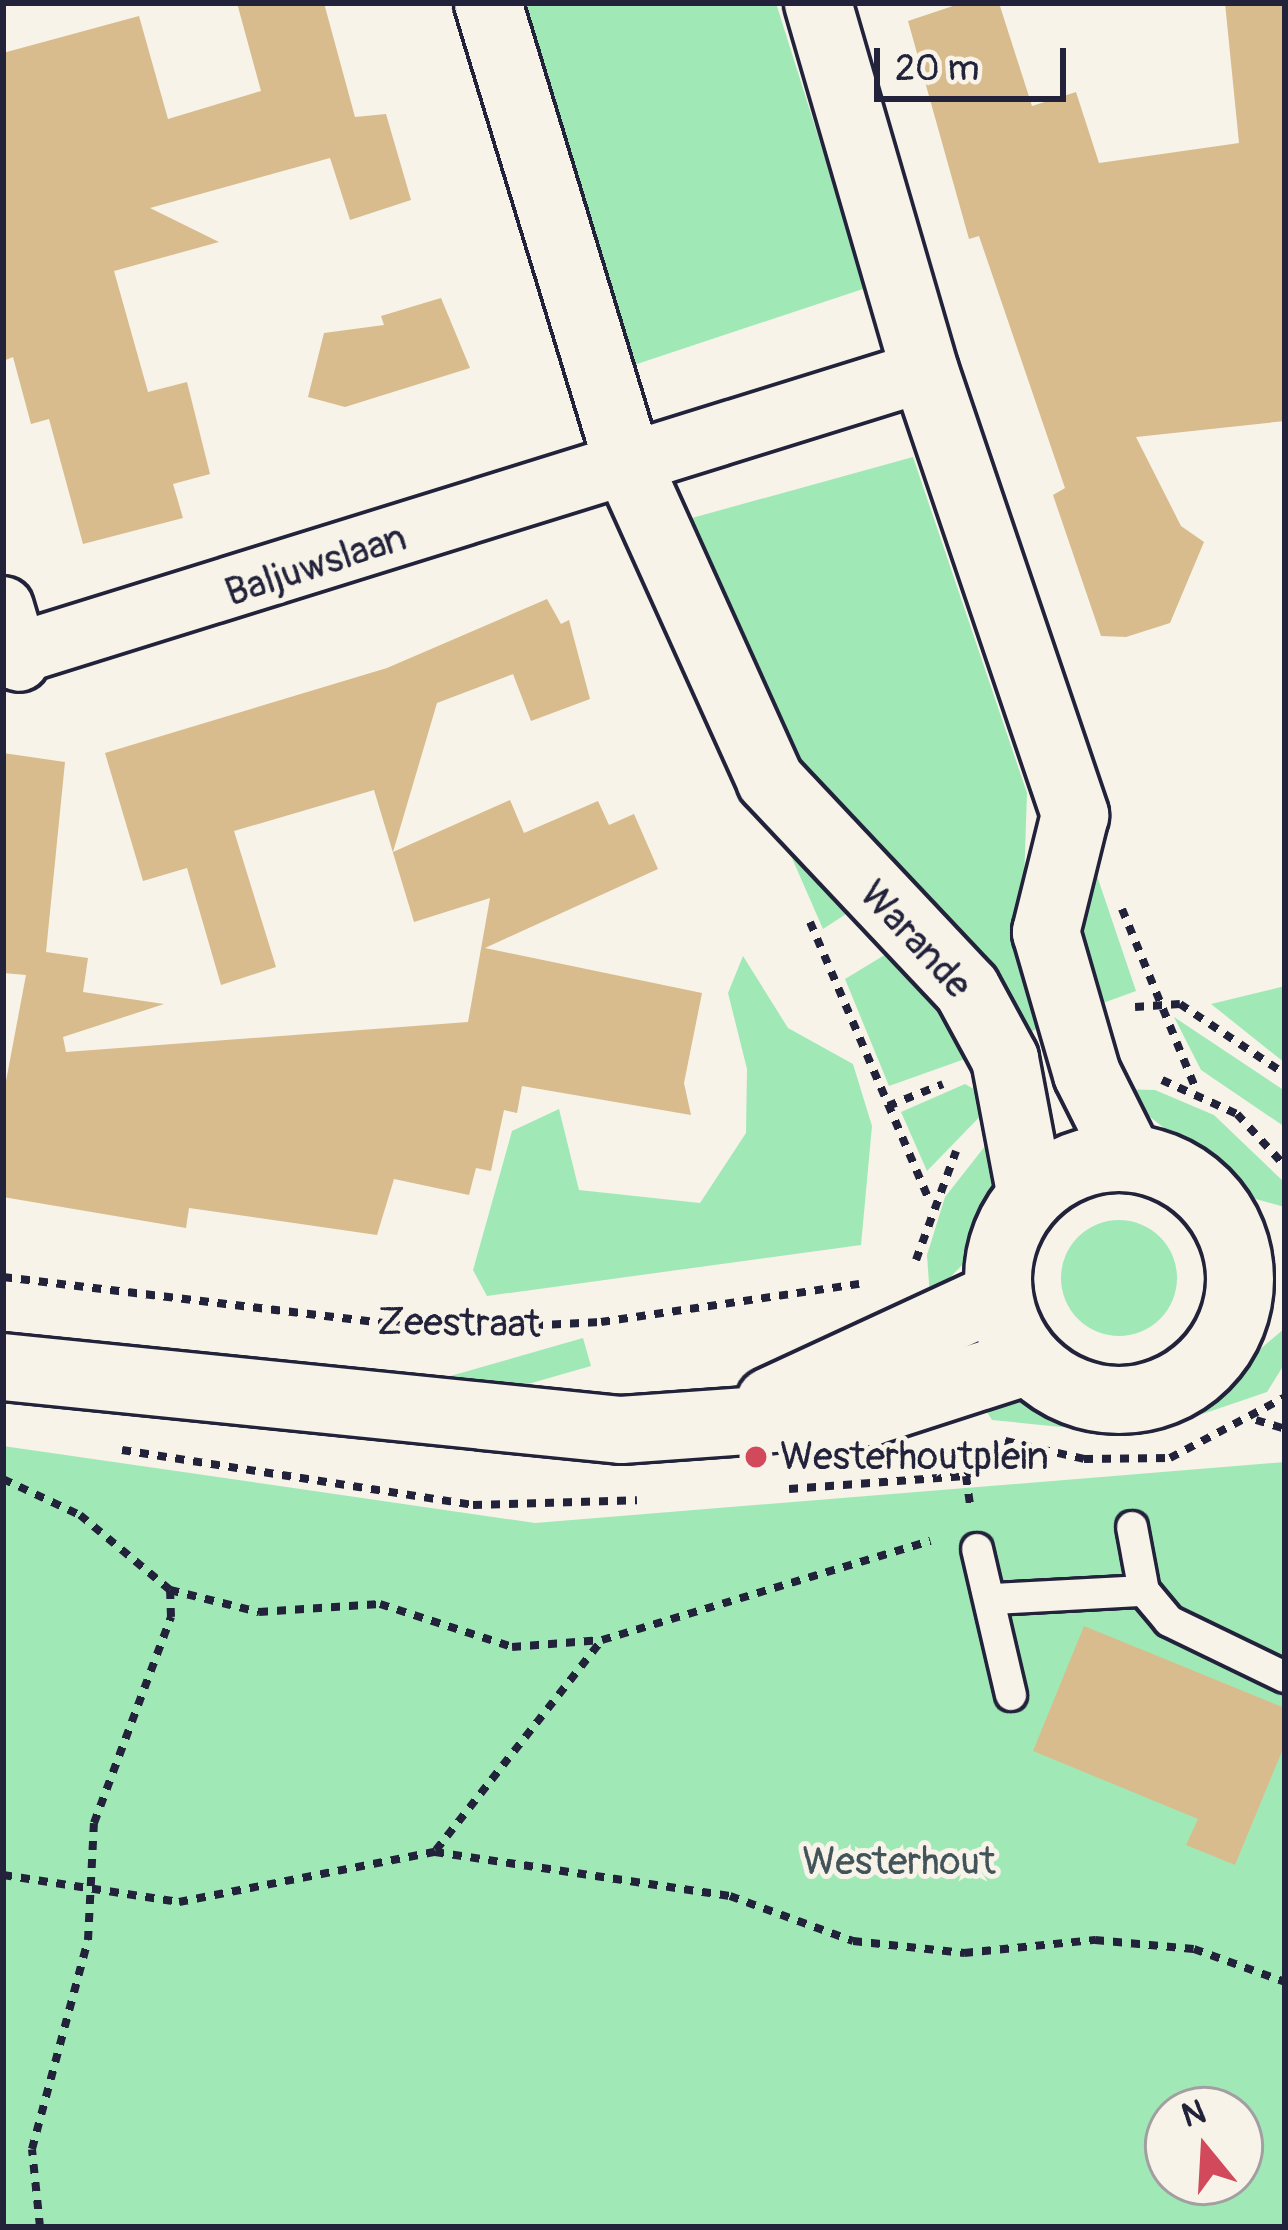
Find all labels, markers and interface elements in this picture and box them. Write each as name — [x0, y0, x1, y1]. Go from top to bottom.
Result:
scale bar — [880, 24, 1072, 98]
text: 20 m — [895, 46, 980, 91]
street label: Baljuwslaan — [220, 515, 412, 617]
street label: Warande — [849, 872, 981, 1008]
street label: Zeestraat — [377, 1299, 541, 1349]
place label: Westerhoutplein — [780, 1434, 1049, 1480]
marker: Westerhoutplein — [743, 1444, 769, 1470]
park label: Westerhout — [802, 1839, 996, 1885]
north arrow — [1144, 2086, 1264, 2206]
text: N — [1177, 2091, 1211, 2137]

